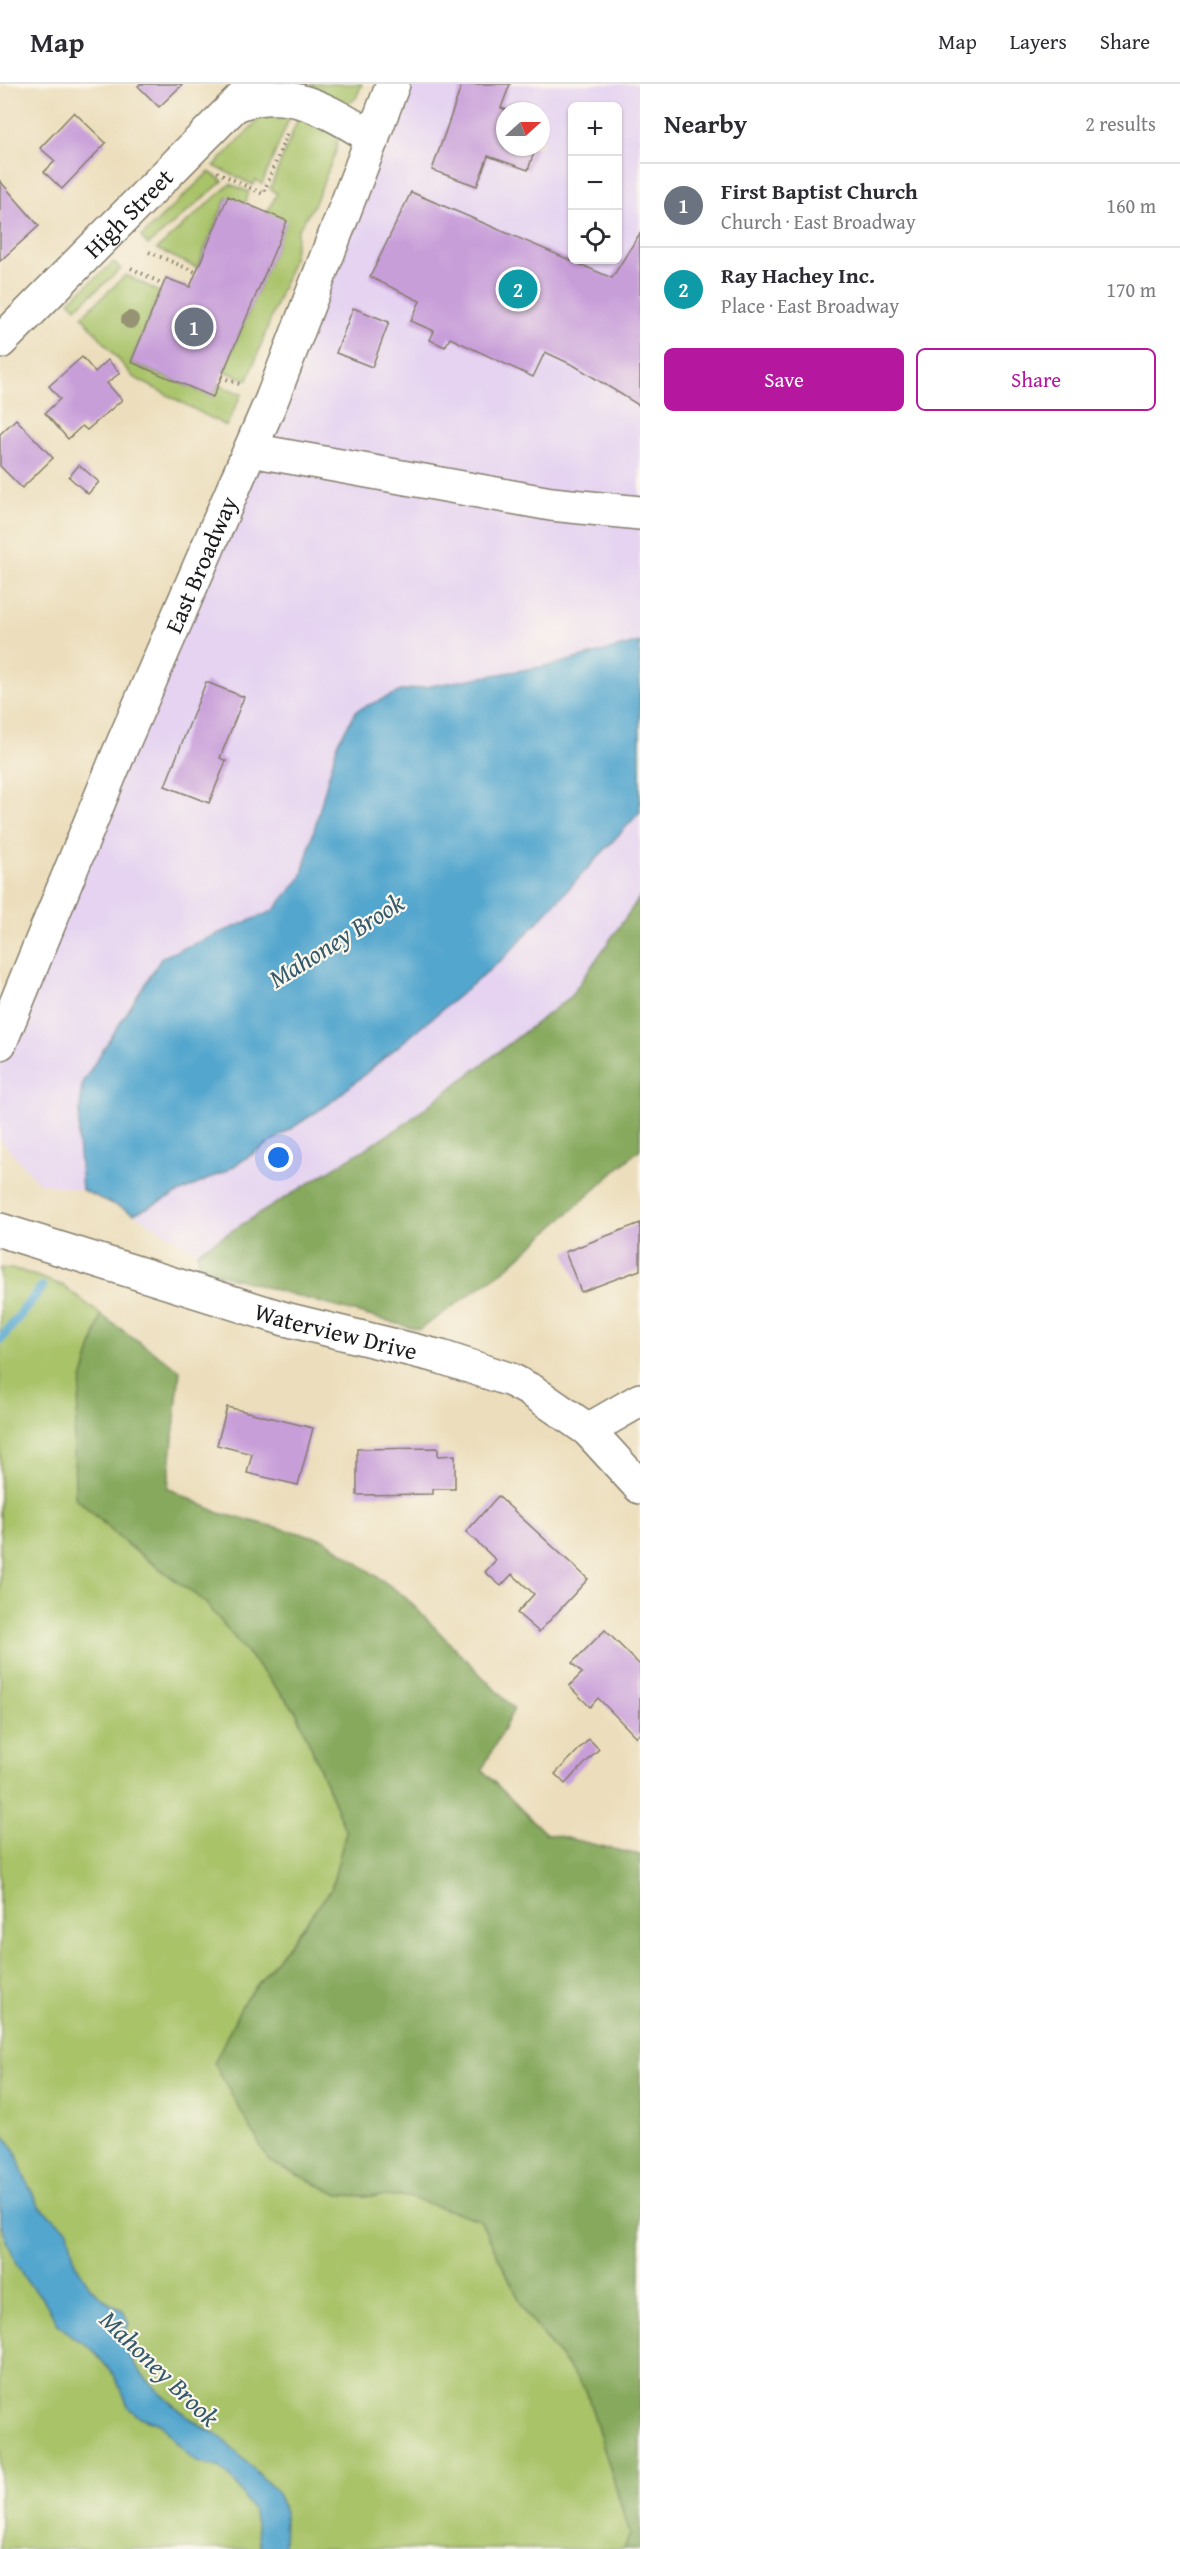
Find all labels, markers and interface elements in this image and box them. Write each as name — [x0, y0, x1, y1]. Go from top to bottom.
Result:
text: Map — [30, 21, 84, 62]
text: Map — [938, 26, 977, 57]
text: Layers — [1010, 26, 1067, 57]
text: Share — [1100, 26, 1150, 57]
north arrow — [496, 102, 550, 156]
map controls — [568, 102, 622, 264]
button: + — [568, 102, 622, 156]
text: Nearby — [664, 104, 747, 143]
text: 2 results — [1085, 109, 1156, 138]
button: − — [568, 156, 622, 210]
street label: High Street — [76, 160, 181, 266]
text: First Baptist Church — [721, 175, 918, 207]
text: 1 — [678, 191, 689, 220]
text: 160 m — [1106, 191, 1156, 220]
text: Church · East Broadway — [721, 207, 916, 236]
button: locate — [568, 210, 622, 264]
text: Ray Hachey Inc. — [721, 259, 875, 291]
pin: 2 — [498, 266, 538, 312]
text: 2 — [678, 275, 689, 304]
text: 170 m — [1106, 275, 1156, 304]
text: Place · East Broadway — [721, 291, 899, 320]
pin: 1 — [174, 304, 214, 350]
button: Save — [664, 348, 904, 411]
button: Share — [916, 348, 1156, 411]
street label: East Broadway — [155, 490, 246, 638]
water label: Mahoney Brook — [261, 883, 412, 997]
your location — [264, 1143, 293, 1172]
street label: Waterview Drive — [250, 1293, 421, 1368]
water label: Mahoney Brook — [91, 2301, 229, 2435]

